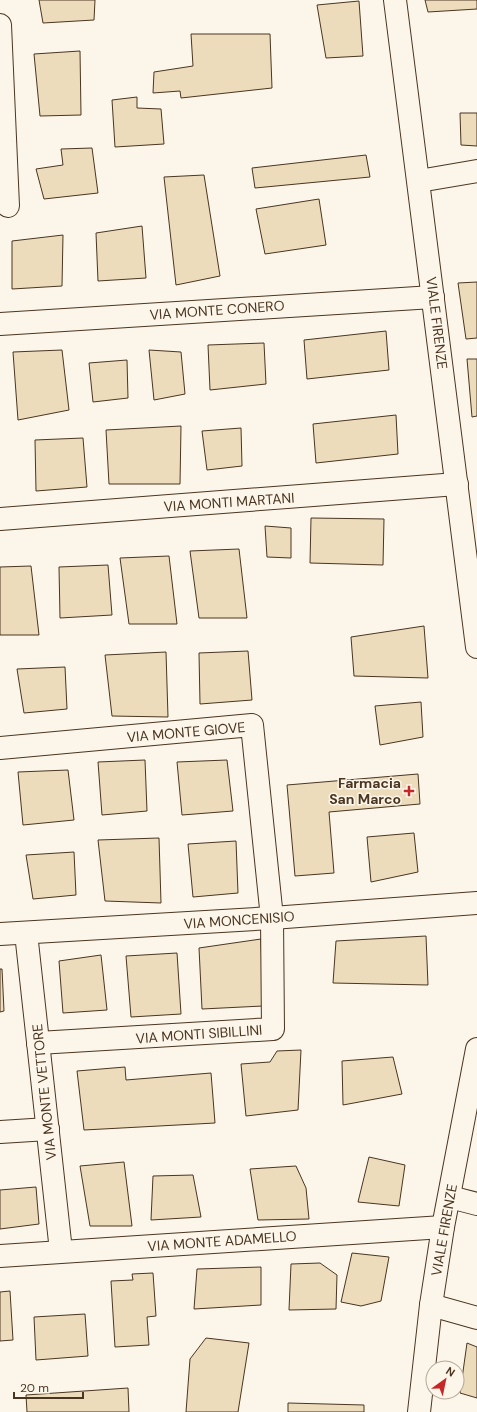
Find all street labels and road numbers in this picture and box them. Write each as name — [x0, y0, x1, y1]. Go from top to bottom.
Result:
street label: VIALE FIRENZE — [422, 276, 452, 370]
street label: VIA MONTE CONERO — [149, 296, 285, 324]
street label: VIA MONTI MARTANI — [163, 488, 295, 516]
street label: VIA MONTE GIOVE — [126, 718, 246, 746]
street label: VIA MONCENISIO — [183, 907, 295, 933]
street label: VIA MONTI SIBILLINI — [135, 1021, 263, 1047]
street label: VIA MONTE VETTORE — [28, 1023, 60, 1161]
street label: VIALE FIRENZE — [427, 1183, 461, 1277]
street label: VIA MONTE ADAMELLO — [147, 1227, 297, 1255]

